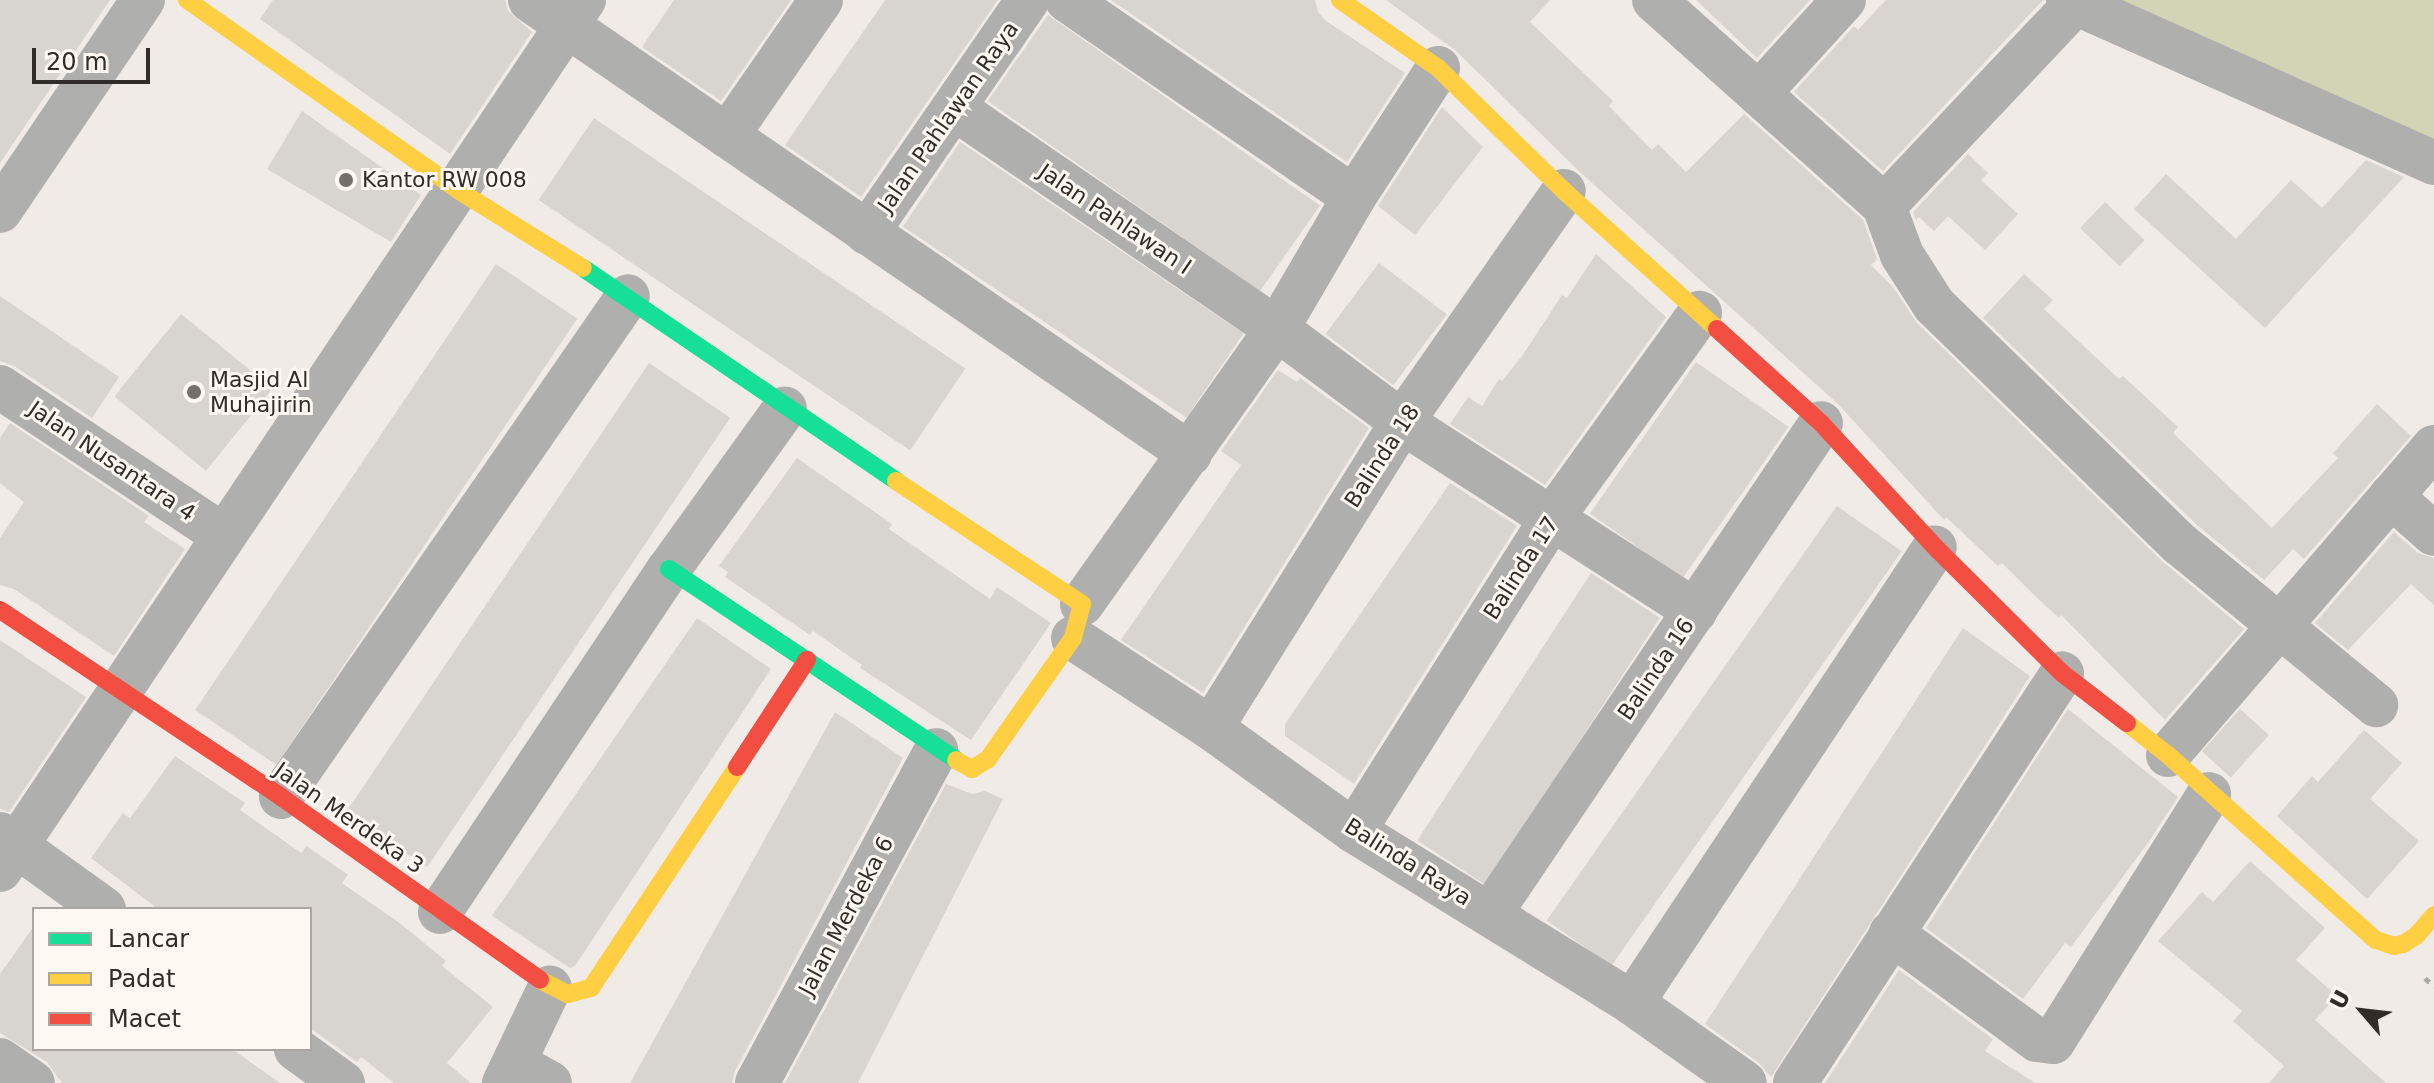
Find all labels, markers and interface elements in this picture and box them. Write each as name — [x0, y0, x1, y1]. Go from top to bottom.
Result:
street label: Jalan Pahlawan Raya — [872, 16, 1024, 218]
scale bar — [36, 32, 154, 82]
text: 20 m — [46, 48, 108, 76]
street label: Jalan Pahlawan I — [1034, 158, 1196, 280]
place label: Kantor RW 008 — [362, 167, 527, 193]
marker: Kantor RW 008 — [337, 171, 355, 189]
place label: Masjid Al Muhajirin — [210, 366, 312, 418]
marker: Masjid Al Muhajirin — [185, 383, 203, 401]
street label: Jalan Nusantara 4 — [24, 395, 200, 527]
street label: Balinda 18 — [1339, 400, 1425, 512]
street label: Balinda 17 — [1478, 512, 1564, 624]
street label: Balinda 16 — [1612, 613, 1700, 725]
street label: Jalan Merdeka 3 — [269, 757, 429, 879]
street label: Balinda Raya — [1340, 813, 1476, 911]
street label: Jalan Merdeka 6 — [793, 832, 899, 1000]
legend — [32, 907, 312, 1051]
text: Lancar — [108, 925, 189, 953]
text: Padat — [108, 965, 175, 993]
north arrow — [2322, 971, 2402, 1051]
text: U — [2325, 986, 2356, 1013]
text: Macet — [108, 1005, 181, 1033]

